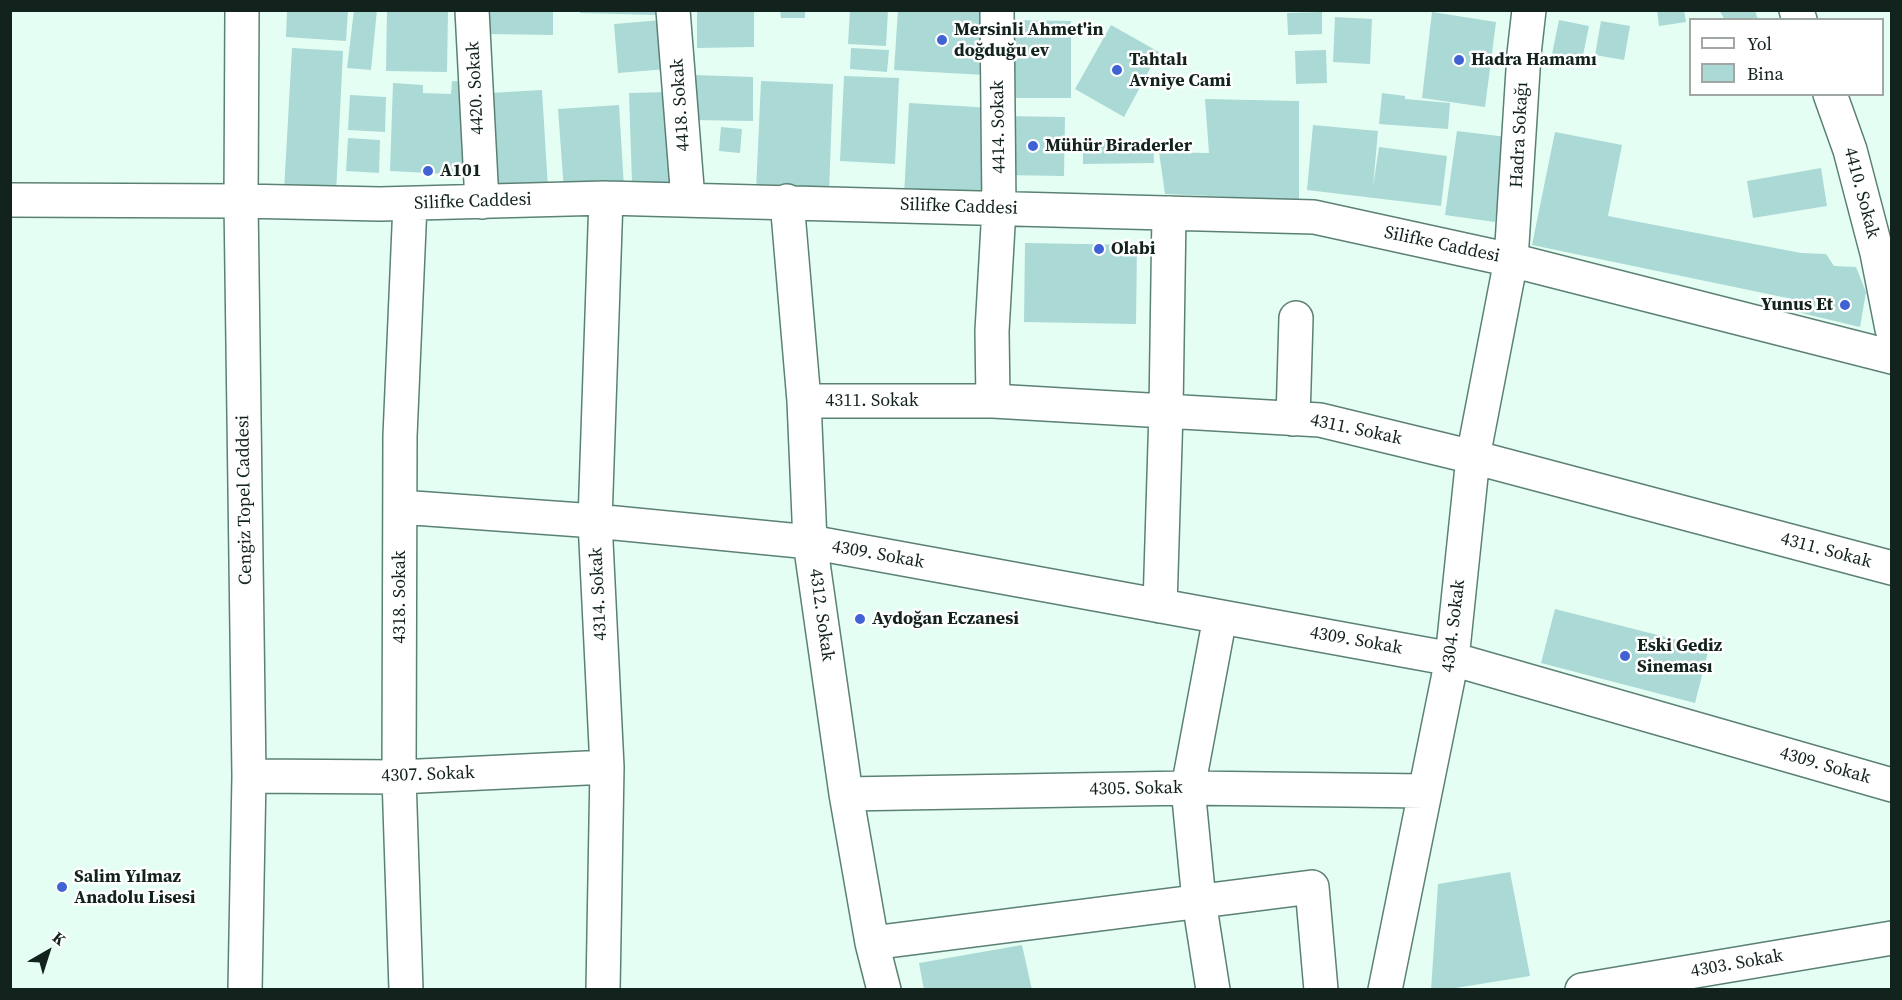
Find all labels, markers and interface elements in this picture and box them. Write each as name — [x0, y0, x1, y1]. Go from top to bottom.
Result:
legend — [1689, 18, 1884, 96]
place label: Mersinli Ahmet'in doğduğu ev — [954, 19, 1104, 62]
text: Yol — [1747, 31, 1772, 56]
marker: Mersinli Ahmet'in doğduğu ev — [935, 33, 949, 47]
street label: 4420. Sokak — [463, 41, 489, 135]
place label: Tahtalı Avniye Cami — [1129, 49, 1231, 92]
place label: Hadra Hamamı — [1471, 49, 1597, 71]
marker: Hadra Hamamı — [1452, 53, 1466, 67]
street label: 4418. Sokak — [667, 58, 695, 152]
text: Bina — [1747, 61, 1784, 86]
marker: Tahtalı Avniye Cami — [1110, 63, 1124, 77]
street label: 4414. Sokak — [987, 80, 1011, 174]
street label: Hadra Sokağı — [1506, 81, 1534, 189]
place label: Mühür Biraderler — [1045, 135, 1192, 157]
marker: Mühür Biraderler — [1026, 139, 1040, 153]
street label: 4410. Sokak — [1838, 145, 1884, 241]
place label: A101 — [440, 160, 481, 182]
marker: A101 — [421, 164, 435, 178]
street label: Silifke Caddesi — [414, 189, 532, 215]
street label: Silifke Caddesi — [900, 194, 1018, 220]
street label: Silifke Caddesi — [1382, 222, 1502, 268]
place label: Olabi — [1111, 238, 1155, 260]
marker: Olabi — [1092, 242, 1106, 256]
place label: Yunus Et — [1761, 294, 1833, 316]
marker: Yunus Et — [1838, 298, 1852, 312]
street label: 4311. Sokak — [825, 390, 919, 412]
street label: 4311. Sokak — [1308, 410, 1404, 450]
street label: Cengiz Topel Caddesi — [233, 415, 257, 585]
street label: 4311. Sokak — [1778, 528, 1874, 574]
street label: 4309. Sokak — [830, 536, 926, 574]
street label: 4314. Sokak — [586, 547, 612, 641]
street label: 4318. Sokak — [389, 550, 411, 644]
street label: 4312. Sokak — [804, 567, 838, 663]
street label: 4304. Sokak — [1438, 578, 1470, 674]
place label: Aydoğan Eczanesi — [872, 608, 1019, 630]
marker: Aydoğan Eczanesi — [853, 612, 867, 626]
street label: 4309. Sokak — [1308, 622, 1404, 660]
place label: Eski Gediz Sineması — [1637, 635, 1722, 678]
marker: Eski Gediz Sineması — [1618, 649, 1632, 663]
street label: 4309. Sokak — [1777, 743, 1873, 789]
street label: 4307. Sokak — [381, 763, 475, 787]
street label: 4305. Sokak — [1089, 777, 1183, 801]
place label: Salim Yılmaz Anadolu Lisesi — [74, 866, 196, 908]
marker: Salim Yılmaz Anadolu Lisesi — [55, 880, 69, 894]
north arrow — [18, 922, 78, 982]
text: K — [48, 926, 71, 950]
street label: 4303. Sokak — [1689, 945, 1785, 983]

